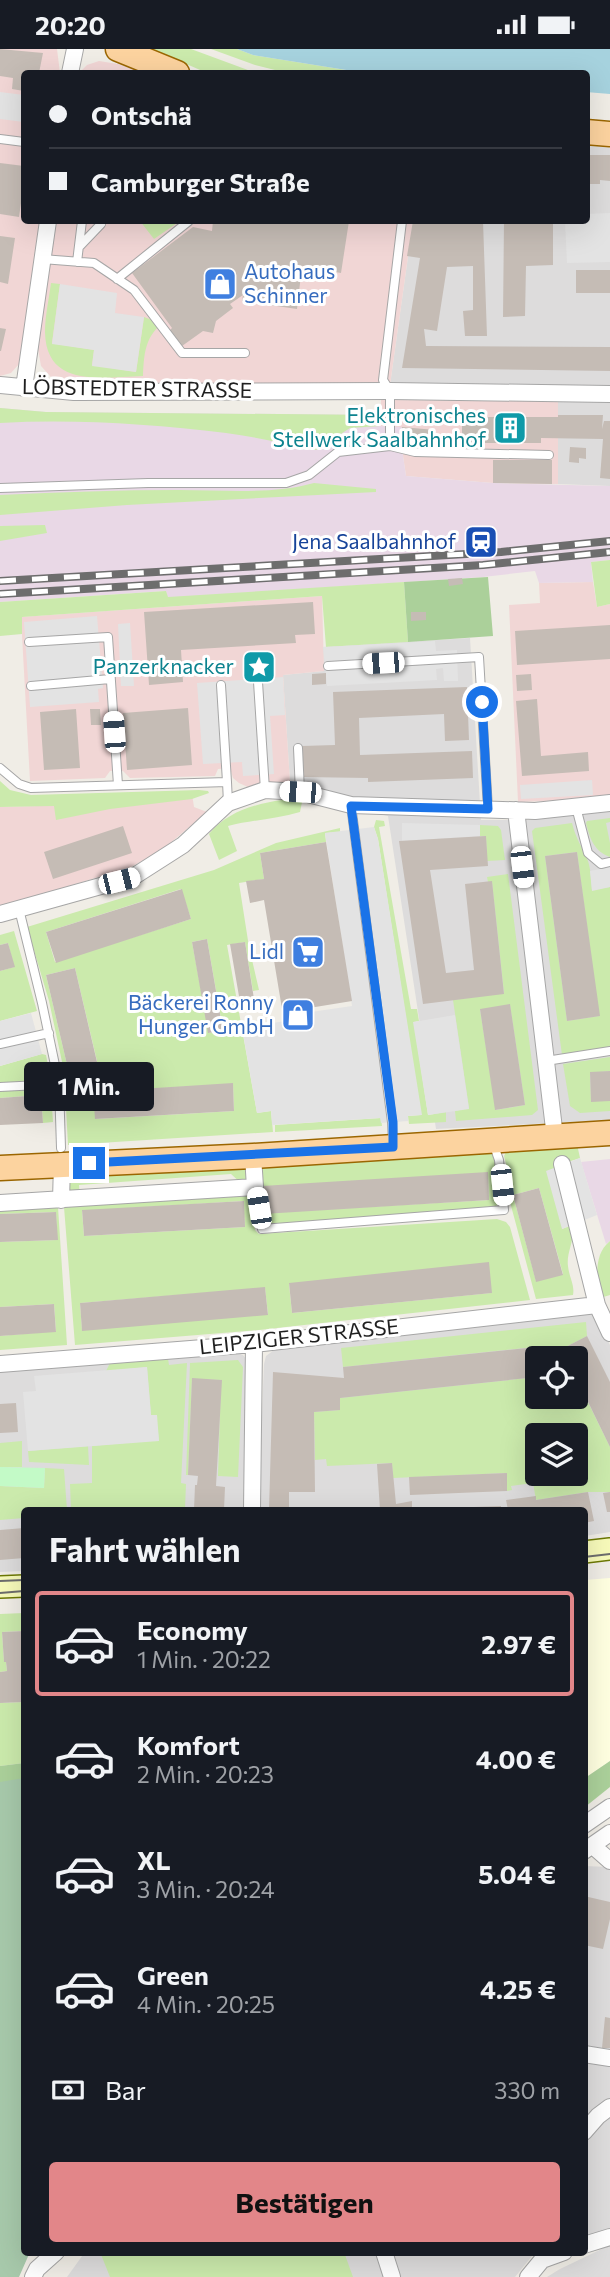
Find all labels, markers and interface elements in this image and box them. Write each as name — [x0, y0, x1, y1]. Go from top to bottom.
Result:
text: 20:20 — [35, 9, 106, 40]
text: Ontschä — [91, 99, 192, 130]
text: Camburger Straße — [91, 166, 310, 197]
place label: Autohaus Schinner — [244, 258, 335, 307]
shop icon: Autohaus Schinner — [201, 265, 239, 303]
street label: LÖBSTEDTER STRASSE — [22, 373, 252, 402]
place label: Elektronisches Stellwerk Saalbahnhof — [273, 402, 487, 451]
building icon: Elektronisches Stellwerk Saalbahnhof — [491, 409, 529, 447]
station icon: Jena Saalbahnhof — [462, 523, 500, 561]
place label: Jena Saalbahnhof — [292, 528, 457, 553]
place icon: Panzerknacker — [240, 648, 278, 686]
car — [362, 651, 405, 675]
place label: Panzerknacker — [93, 653, 234, 678]
route start — [466, 686, 498, 718]
car — [103, 710, 126, 754]
car — [279, 780, 322, 804]
car — [510, 845, 535, 889]
car — [97, 866, 142, 896]
supermarket icon: Lidl — [289, 933, 327, 971]
place label: Lidl — [249, 938, 284, 963]
place label: Bäckerei Ronny Hunger GmbH — [128, 989, 274, 1038]
shop icon: Bäckerei Ronny Hunger GmbH — [279, 996, 317, 1034]
callout: 1 Min. — [24, 1061, 154, 1111]
text: 1 Min. — [58, 1072, 120, 1100]
route end — [73, 1147, 105, 1179]
car — [490, 1163, 515, 1207]
car — [246, 1186, 273, 1230]
street label: LEIPZIGER STRASSE — [198, 1313, 400, 1358]
map controls — [525, 1346, 588, 1486]
button: locate — [525, 1346, 588, 1409]
button: layers — [525, 1423, 588, 1486]
text: Fahrt wählen — [49, 1529, 241, 1569]
icon: car — [53, 1612, 116, 1675]
text: Economy — [137, 1614, 248, 1645]
text: 2.97 € — [481, 1628, 556, 1659]
text: 1 Min. · 20:22 — [137, 1645, 271, 1673]
icon: car — [53, 1727, 116, 1790]
text: Komfort — [137, 1729, 240, 1760]
text: 4.00 € — [476, 1743, 556, 1774]
text: 2 Min. · 20:23 — [137, 1760, 274, 1788]
icon: car — [53, 1842, 116, 1905]
text: XL — [137, 1844, 171, 1875]
text: 5.04 € — [478, 1858, 556, 1889]
text: 3 Min. · 20:24 — [137, 1875, 275, 1903]
icon: car — [53, 1957, 116, 2020]
text: Green — [137, 1959, 209, 1990]
text: 4.25 € — [480, 1973, 556, 2004]
text: 4 Min. · 20:25 — [137, 1990, 275, 2018]
icon: cash — [49, 2071, 87, 2109]
text: Bar — [105, 2074, 146, 2105]
text: 330 m — [494, 2076, 560, 2104]
button: Bestätigen — [49, 2162, 560, 2242]

